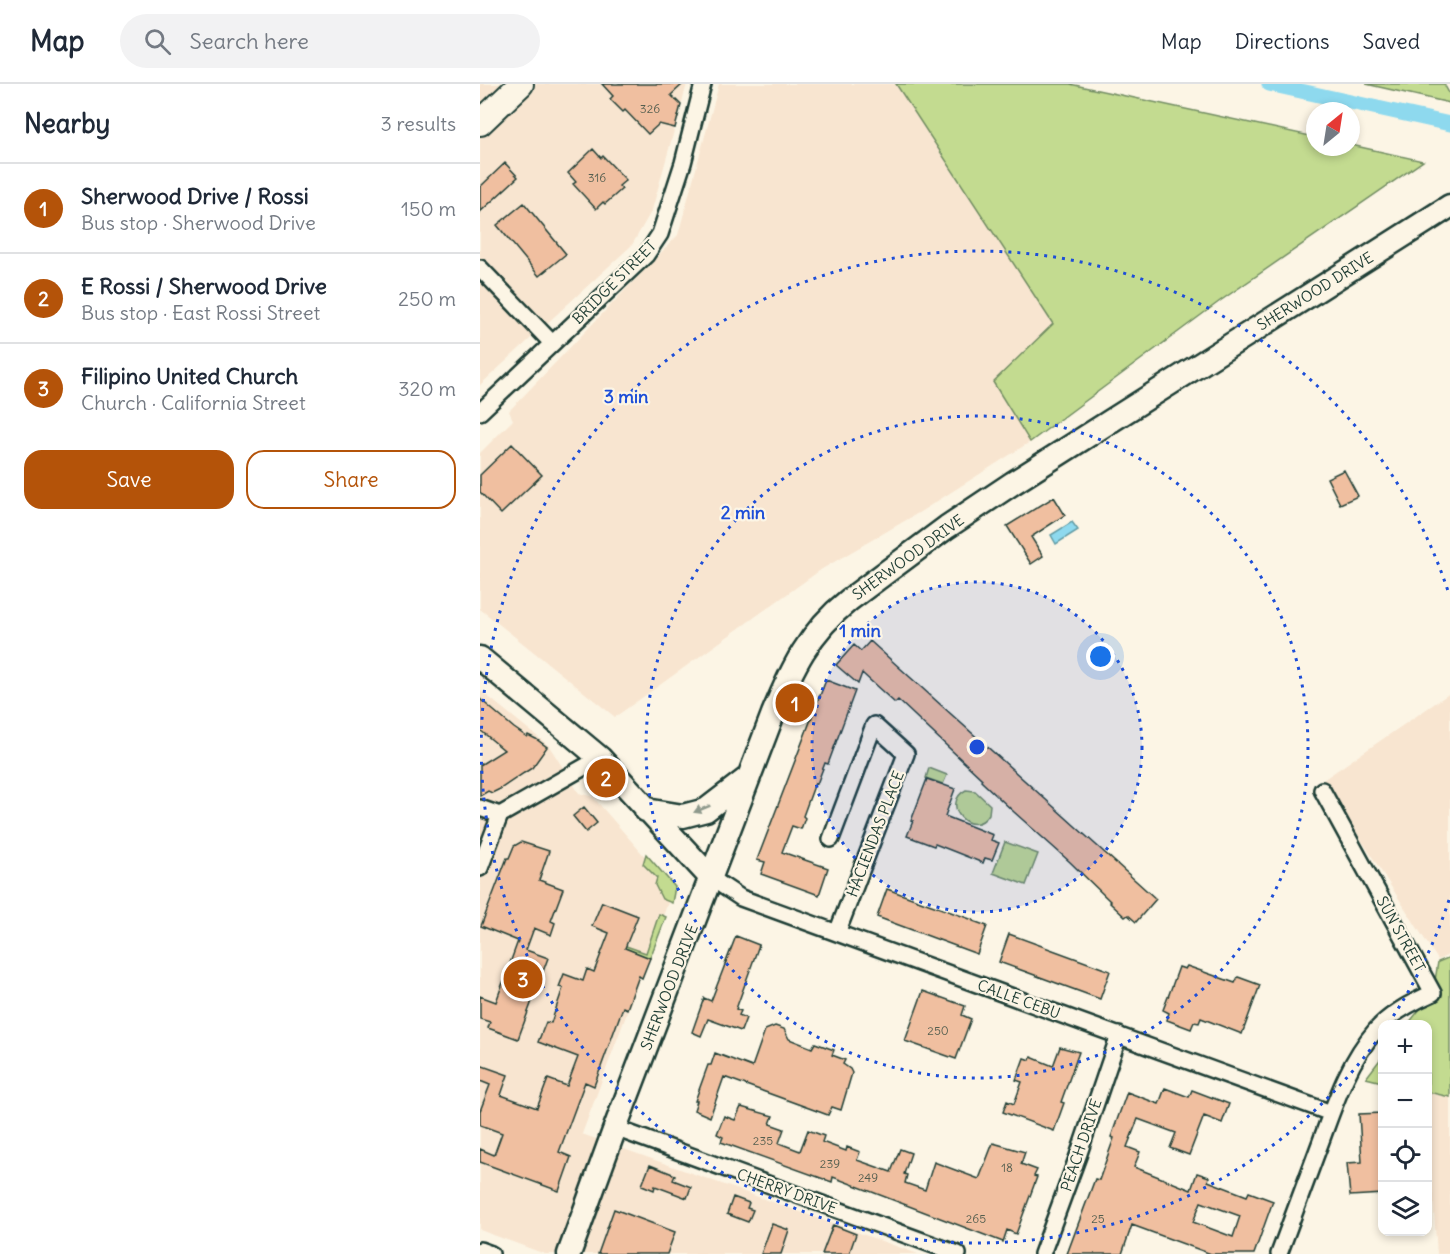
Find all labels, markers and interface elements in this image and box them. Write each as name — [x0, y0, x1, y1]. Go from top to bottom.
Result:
search box — [120, 14, 540, 68]
text: Map — [30, 23, 84, 59]
icon: search — [141, 25, 174, 58]
text: Search here — [189, 27, 309, 55]
text: Map — [1161, 28, 1202, 55]
text: Directions — [1235, 28, 1329, 55]
text: Saved — [1362, 28, 1420, 55]
house number: 326 — [640, 101, 660, 116]
north arrow — [1306, 102, 1360, 156]
text: Nearby — [24, 107, 110, 140]
text: 3 results — [380, 111, 456, 136]
house number: 316 — [588, 170, 606, 185]
text: Sherwood Drive / Rossi — [81, 182, 309, 210]
text: 1 — [40, 196, 47, 221]
text: 150 m — [401, 196, 456, 221]
text: Bus stop · Sherwood Drive — [81, 210, 316, 235]
street label: BRIDGE STREET — [568, 236, 660, 328]
street label: SHERWOOD DRIVE — [1253, 247, 1377, 334]
text: E Rossi / Sherwood Drive — [81, 272, 327, 300]
text: 2 — [38, 286, 49, 311]
text: 250 m — [398, 286, 456, 311]
text: Bus stop · East Rossi Street — [81, 300, 320, 325]
text: Filipino United Church — [81, 362, 298, 390]
text: 3 — [38, 376, 49, 401]
text: 320 m — [398, 376, 456, 401]
text: 3 min — [604, 385, 649, 408]
text: Church · California Street — [81, 390, 306, 415]
button: Save — [24, 450, 234, 509]
button: Share — [246, 450, 456, 509]
text: 2 min — [721, 501, 766, 524]
street label: SHERWOOD DRIVE — [848, 510, 968, 604]
text: 1 min — [839, 619, 881, 642]
your location — [1086, 642, 1115, 671]
pin: 1 — [776, 680, 814, 726]
centre of rings — [967, 737, 987, 757]
pin: 2 — [586, 756, 626, 800]
street label: HACIENDAS PLACE — [842, 768, 908, 900]
one-way arrow — [693, 804, 711, 814]
street label: SUN STREET — [1372, 893, 1430, 975]
street label: SHERWOOD DRIVE — [636, 921, 702, 1053]
pin: 3 — [504, 956, 543, 1002]
street label: CALLE CEBU — [975, 975, 1063, 1023]
map controls — [1378, 1020, 1432, 1236]
button: + — [1378, 1020, 1432, 1074]
house number: 250 — [927, 1023, 949, 1038]
button: − — [1378, 1074, 1432, 1128]
street label: PEACH DRIVE — [1056, 1096, 1106, 1194]
button: locate — [1378, 1128, 1432, 1182]
house number: 235 — [753, 1133, 773, 1148]
house number: 239 — [820, 1156, 840, 1171]
house number: 18 — [1001, 1160, 1013, 1175]
street label: CHERRY DRIVE — [734, 1164, 840, 1218]
house number: 249 — [858, 1170, 878, 1185]
button: layers — [1378, 1182, 1432, 1236]
house number: 265 — [966, 1211, 986, 1226]
house number: 25 — [1091, 1211, 1105, 1226]

